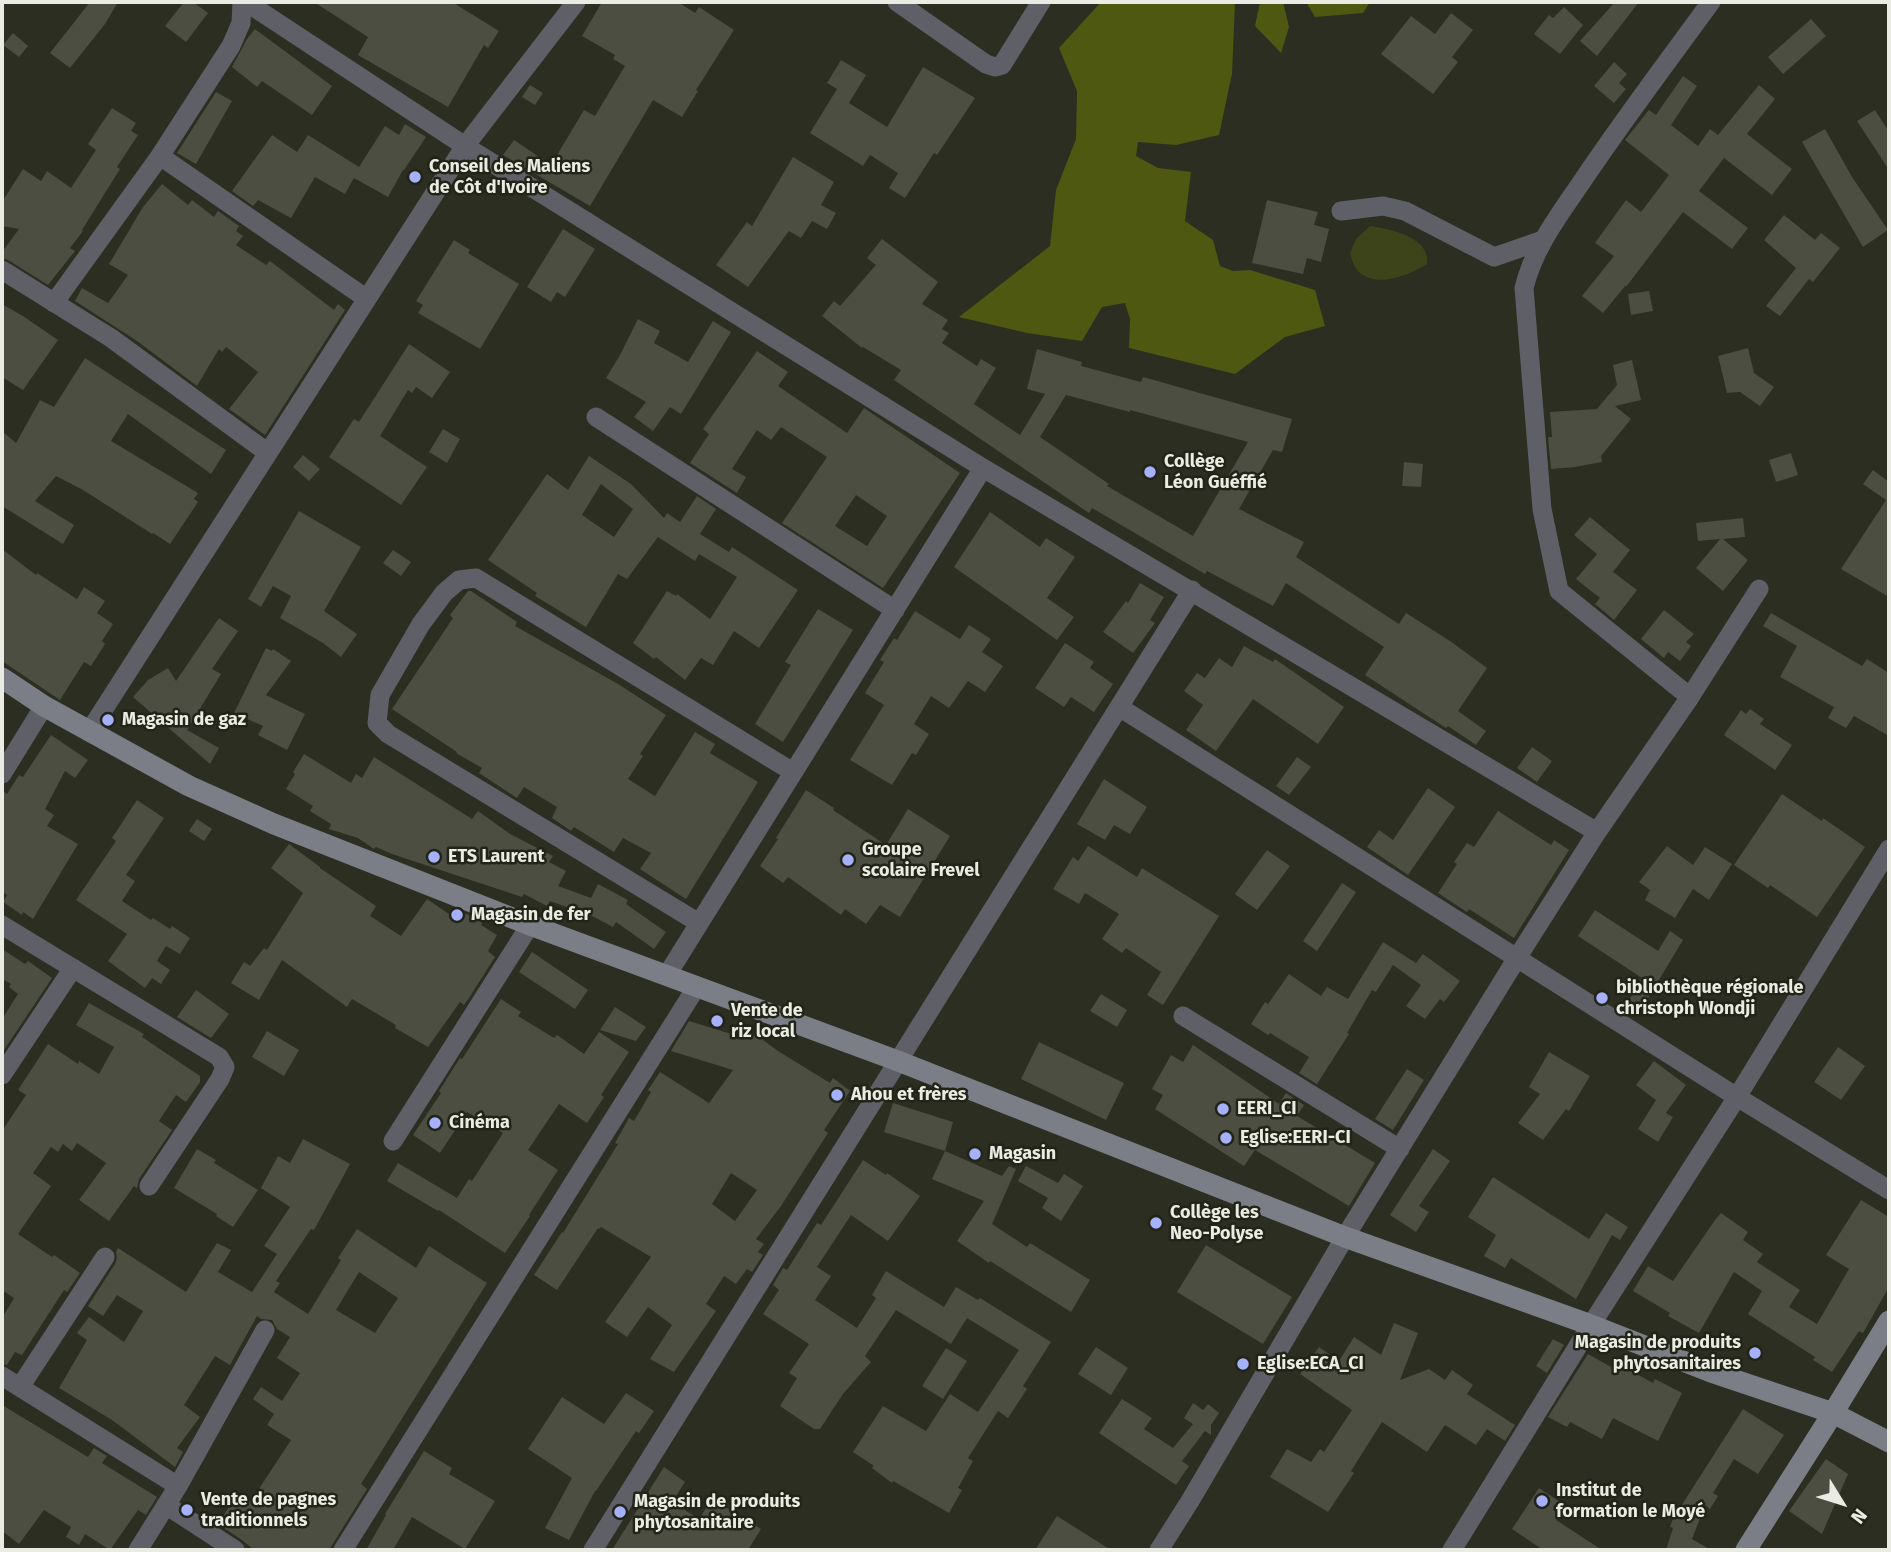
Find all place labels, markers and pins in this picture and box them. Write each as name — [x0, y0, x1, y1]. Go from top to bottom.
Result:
place label: Conseil des Maliens de Côt d'Ivoire — [429, 156, 590, 198]
marker: Conseil des Maliens de Côt d'Ivoire — [407, 169, 423, 185]
place label: Collège Léon Guéffié — [1164, 451, 1267, 494]
marker: Collège Léon Guéffié — [1142, 464, 1158, 480]
place label: Magasin de gaz — [122, 709, 246, 731]
marker: Magasin de gaz — [100, 712, 116, 728]
place label: Groupe scolaire Frevel — [862, 839, 980, 882]
place label: ETS Laurent — [448, 846, 545, 868]
marker: ETS Laurent — [426, 849, 442, 865]
marker: Groupe scolaire Frevel — [840, 852, 856, 868]
place label: Magasin de fer — [471, 904, 591, 926]
marker: Magasin de fer — [449, 907, 465, 923]
place label: bibliothèque régionale christoph Wondji — [1616, 977, 1803, 1020]
marker: bibliothèque régionale christoph Wondji — [1594, 990, 1610, 1006]
place label: Vente de riz local — [731, 1000, 803, 1042]
marker: Vente de riz local — [709, 1013, 725, 1029]
place label: Ahou et frères — [851, 1084, 967, 1106]
marker: Ahou et frères — [829, 1087, 845, 1103]
place label: EERI_CI — [1237, 1098, 1297, 1120]
marker: EERI_CI — [1215, 1101, 1231, 1117]
place label: Cinéma — [449, 1112, 510, 1134]
marker: Cinéma — [427, 1115, 443, 1131]
place label: Eglise:EERI-CI — [1240, 1127, 1351, 1149]
marker: Eglise:EERI-CI — [1218, 1130, 1234, 1146]
place label: Magasin — [989, 1143, 1056, 1165]
marker: Magasin — [967, 1146, 983, 1162]
place label: Collège les Neo-Polyse — [1170, 1202, 1263, 1244]
marker: Collège les Neo-Polyse — [1148, 1215, 1164, 1231]
place label: Magasin de produits phytosanitaires — [1575, 1332, 1741, 1374]
marker: Magasin de produits phytosanitaires — [1747, 1345, 1763, 1361]
place label: Eglise:ECA_CI — [1257, 1353, 1364, 1375]
marker: Eglise:ECA_CI — [1235, 1356, 1251, 1372]
place label: Institut de formation le Moyé — [1556, 1480, 1705, 1522]
place label: Vente de pagnes traditionnels — [201, 1489, 336, 1532]
place label: Magasin de produits phytosanitaire — [634, 1491, 800, 1534]
marker: Institut de formation le Moyé — [1534, 1493, 1550, 1509]
marker: Vente de pagnes traditionnels — [179, 1502, 195, 1518]
marker: Magasin de produits phytosanitaire — [612, 1504, 628, 1520]

